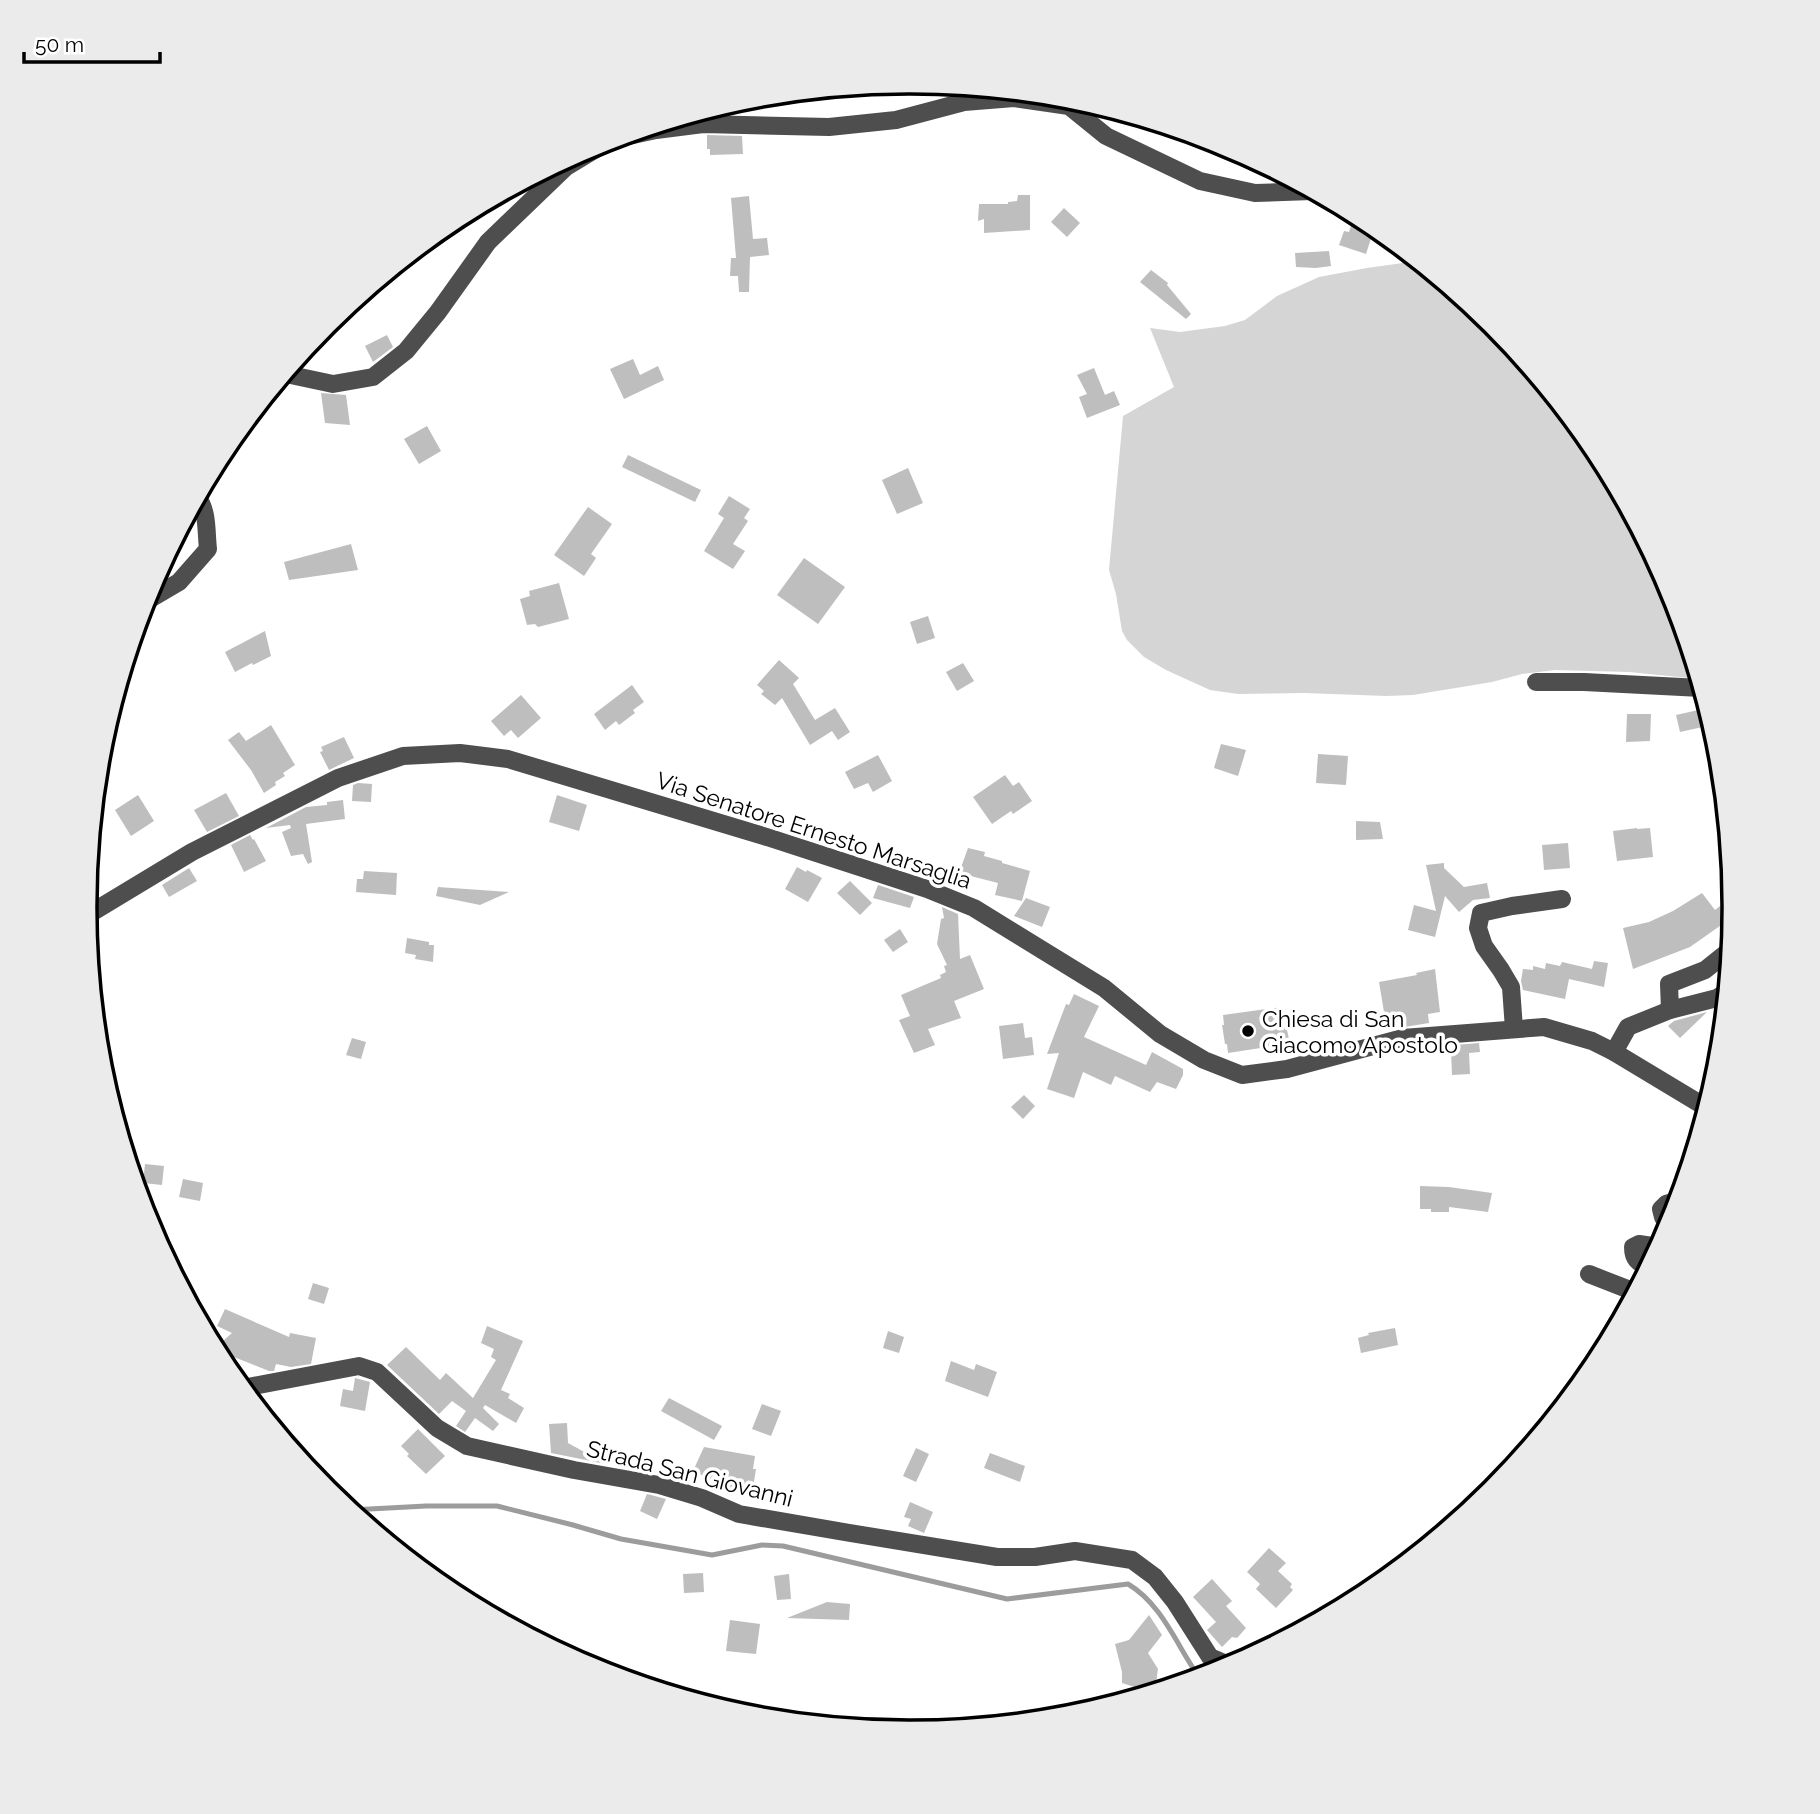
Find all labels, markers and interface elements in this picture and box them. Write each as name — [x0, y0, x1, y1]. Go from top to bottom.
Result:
scale bar — [24, 21, 161, 65]
text: 50 m — [35, 32, 84, 57]
street label: Via Senatore Ernesto Marsaglia — [653, 766, 975, 894]
place label: Chiesa di San Giacomo Apostolo — [1262, 1005, 1458, 1058]
marker: Chiesa di San Giacomo Apostolo — [1240, 1023, 1256, 1039]
street label: Strada San Giovanni — [584, 1434, 796, 1512]

